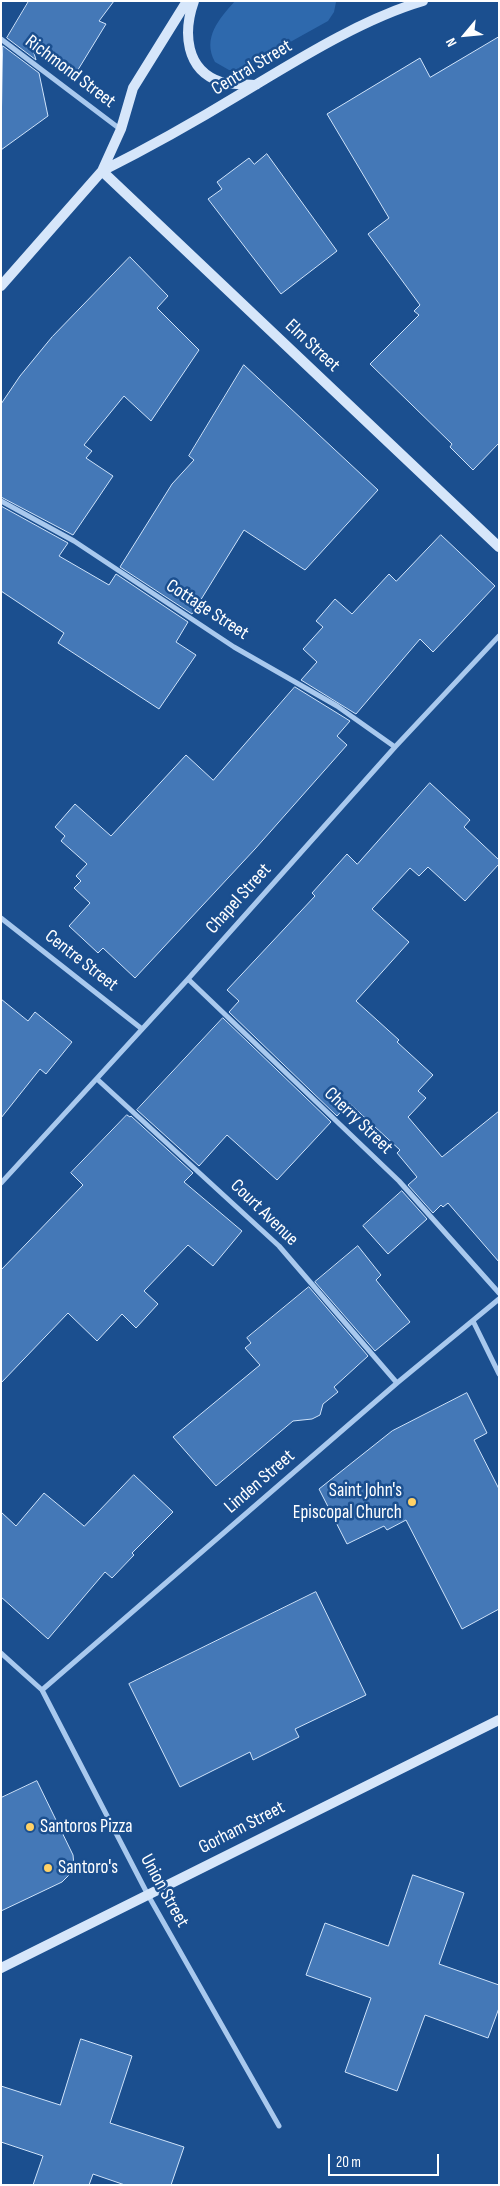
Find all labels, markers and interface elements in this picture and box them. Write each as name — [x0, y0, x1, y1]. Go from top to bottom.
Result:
north arrow — [440, 10, 490, 60]
street label: Richmond Street — [20, 31, 120, 113]
street label: Central Street — [208, 35, 296, 101]
text: N — [442, 35, 461, 50]
street label: Elm Street — [280, 315, 344, 377]
street label: Cottage Street — [161, 575, 253, 645]
street label: Chapel Street — [201, 859, 277, 939]
street label: Centre Street — [40, 925, 122, 997]
street label: Cherry Street — [319, 1083, 397, 1159]
street label: Court Avenue — [225, 1175, 303, 1251]
street label: Linden Street — [220, 1445, 300, 1519]
place label: Saint John's Episcopal Church — [293, 1480, 402, 1524]
marker: Saint John's Episcopal Church — [406, 1496, 418, 1508]
street label: Gorham Street — [195, 1797, 289, 1859]
place label: Santoros Pizza — [40, 1816, 133, 1838]
marker: Santoros Pizza — [24, 1821, 36, 1833]
street label: Union Street — [135, 1850, 193, 1932]
place label: Santoro's — [58, 1857, 118, 1879]
marker: Santoro's — [42, 1862, 54, 1874]
scale bar — [330, 2144, 441, 2176]
text: 20 m — [336, 2153, 361, 2172]

